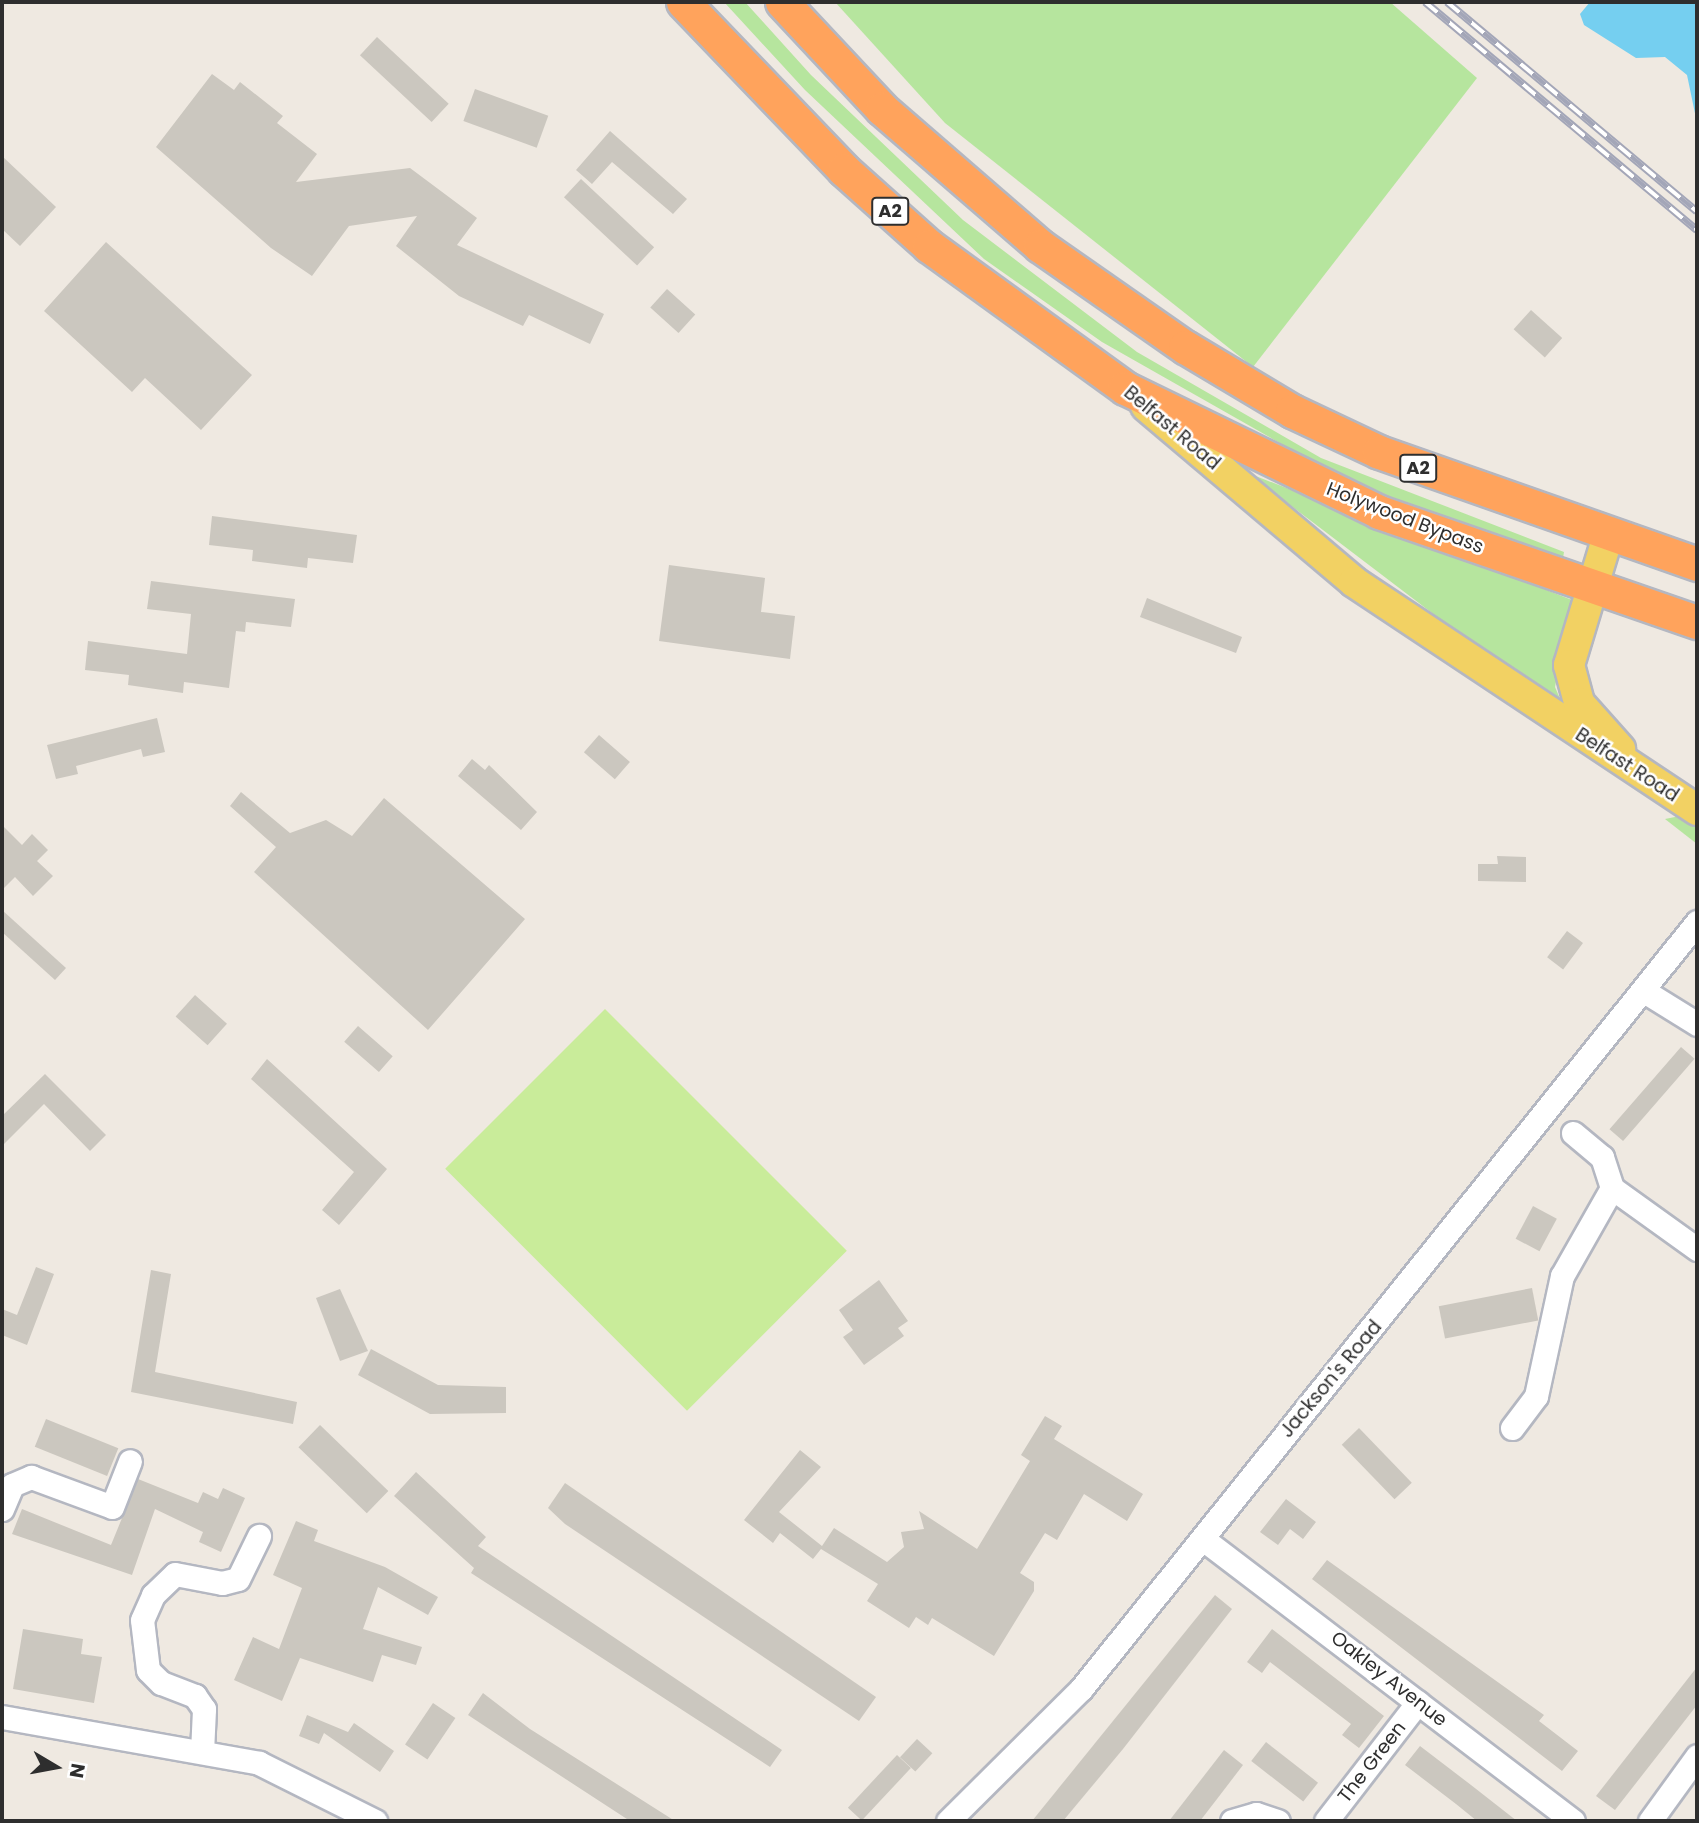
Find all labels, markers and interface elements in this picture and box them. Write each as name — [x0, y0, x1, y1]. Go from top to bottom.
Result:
road number: A2 — [871, 196, 909, 226]
street label: Belfast Road — [1119, 381, 1225, 475]
road number: A2 — [1399, 454, 1437, 482]
street label: Holywood Bypass — [1323, 478, 1487, 558]
street label: Belfast Road — [1571, 723, 1683, 807]
street label: Jackson's Road — [1275, 1316, 1387, 1442]
street label: Oakley Avenue — [1326, 1627, 1452, 1731]
street label: The Green — [1333, 1717, 1411, 1807]
north arrow — [21, 1732, 91, 1802]
text: N — [63, 1761, 92, 1780]

